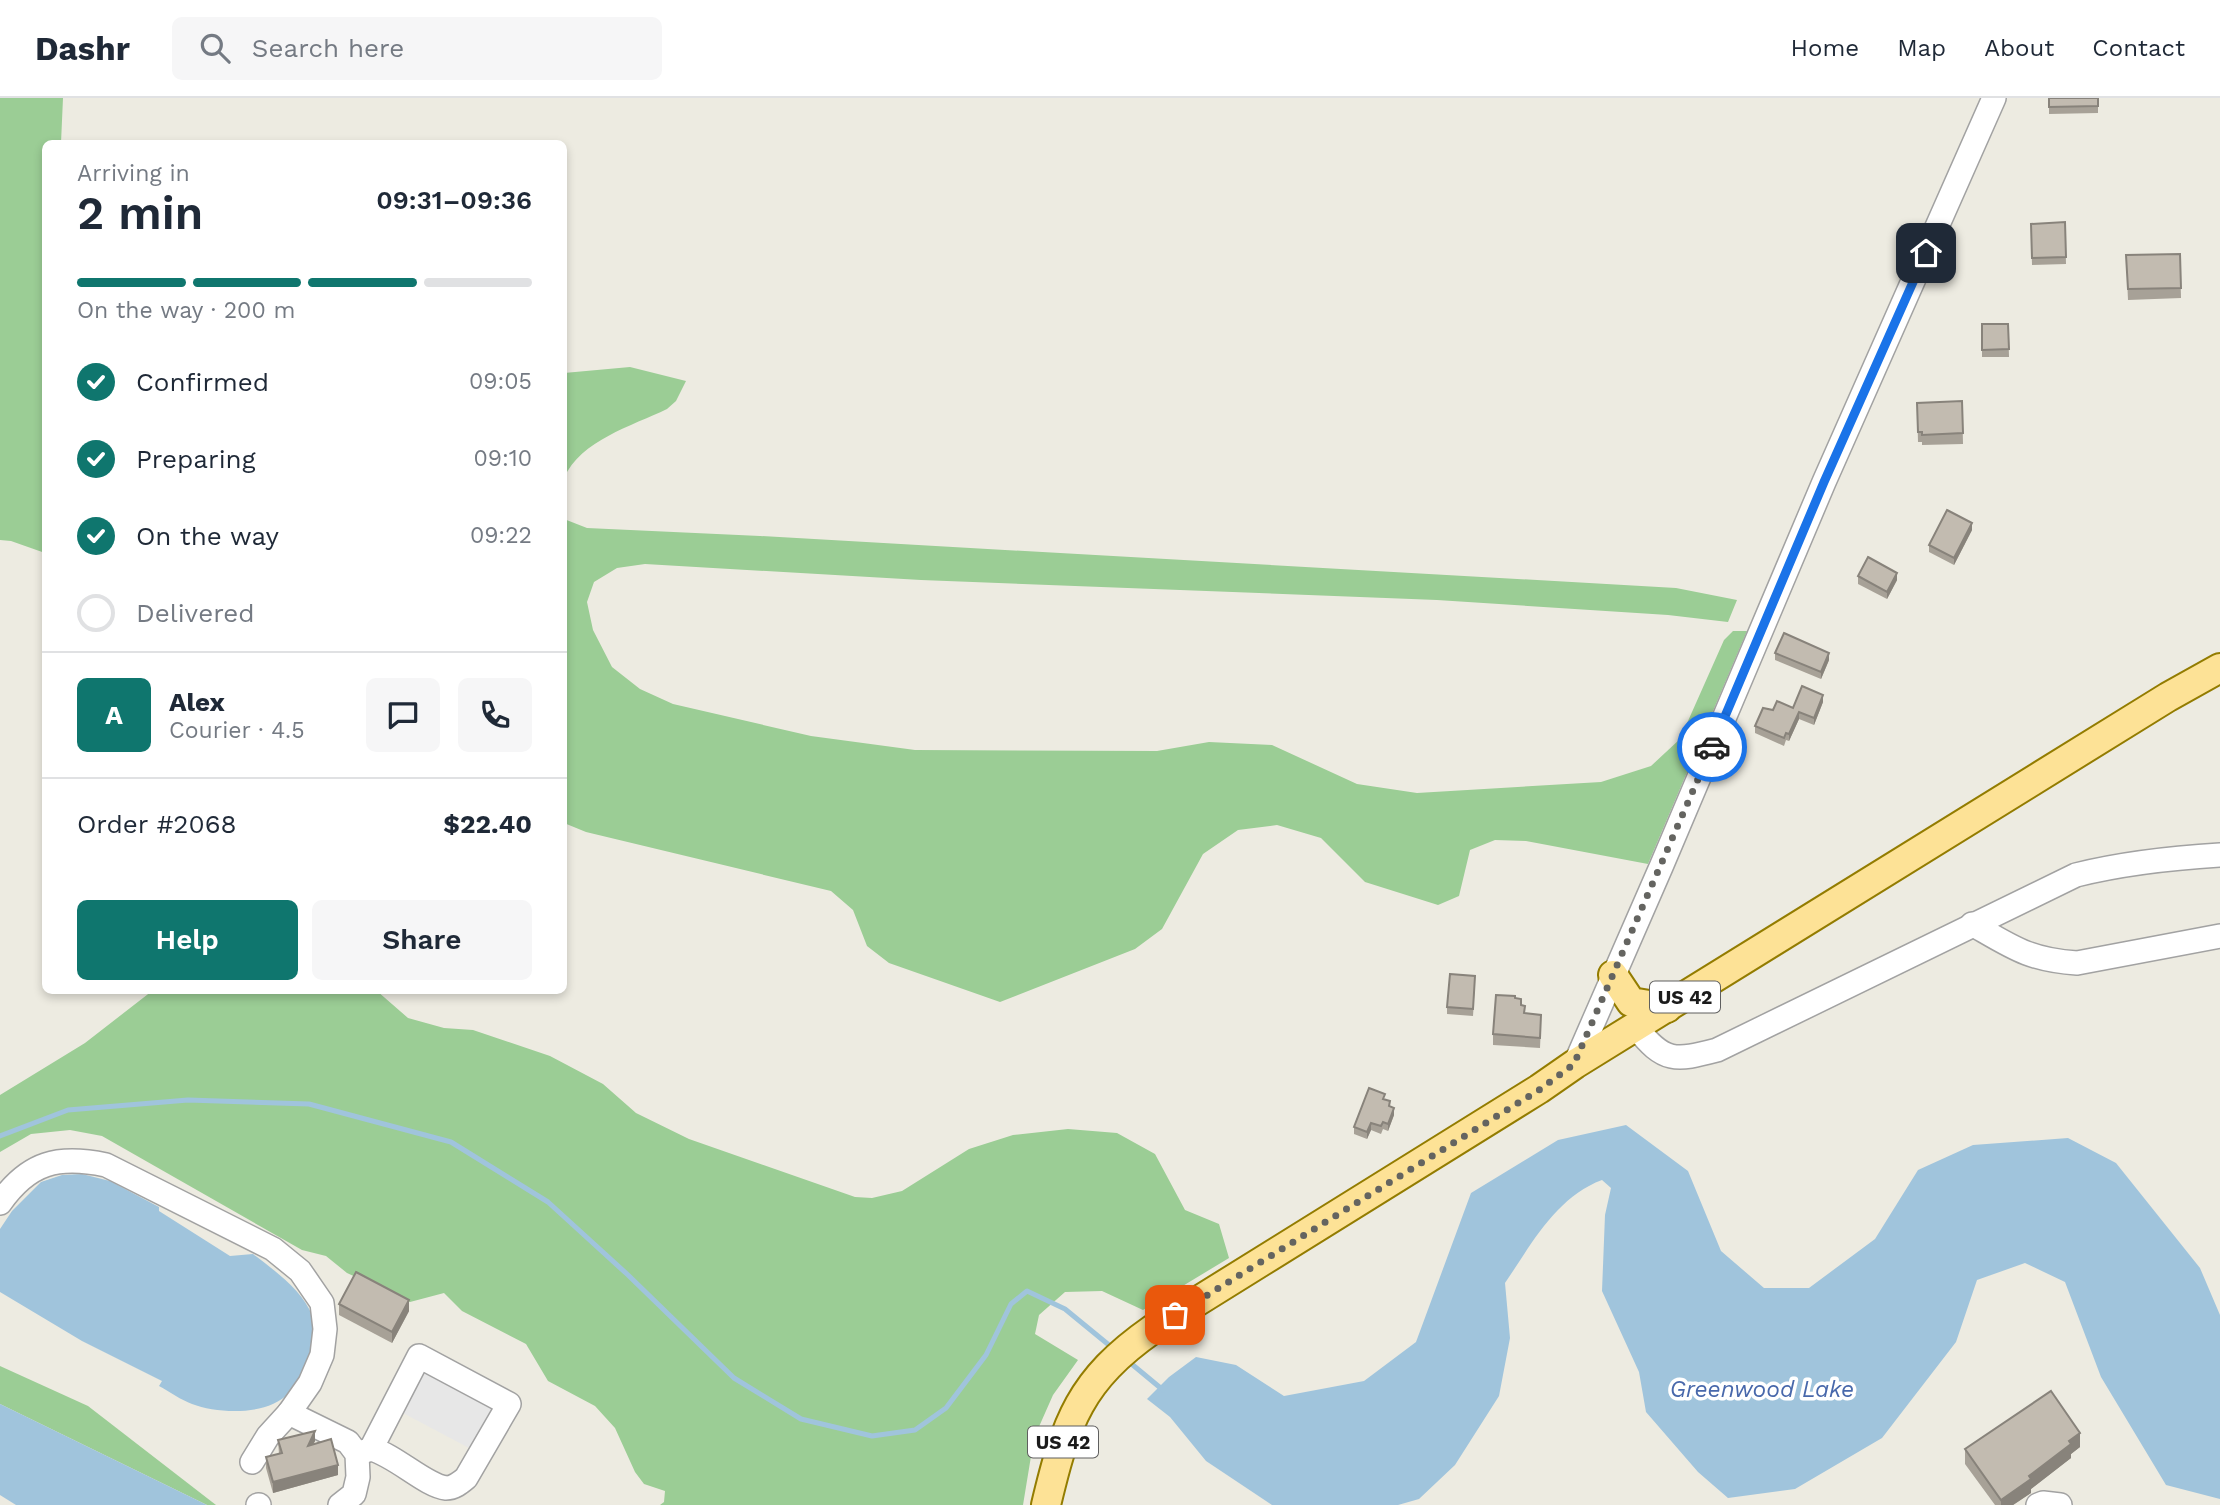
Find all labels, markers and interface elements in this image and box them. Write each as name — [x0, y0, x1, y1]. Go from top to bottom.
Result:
search box — [172, 17, 662, 80]
text: Dashr — [35, 29, 130, 68]
icon: search — [196, 29, 234, 67]
text: Search here — [252, 33, 404, 63]
text: Home — [1791, 34, 1859, 62]
text: Map — [1897, 34, 1946, 62]
text: About — [1984, 34, 2054, 62]
text: Contact — [2092, 34, 2185, 62]
text: Arriving in — [77, 160, 190, 187]
text: 09:31–09:36 — [376, 185, 532, 215]
text: 2 min — [77, 186, 203, 240]
pin — [1896, 223, 1956, 283]
icon: home — [1907, 234, 1945, 272]
text: On the way · 200 m — [77, 297, 295, 324]
icon: check — [77, 363, 115, 401]
text: Confirmed — [136, 367, 269, 397]
text: 09:05 — [469, 368, 532, 395]
icon: check — [77, 440, 115, 478]
text: Preparing — [136, 444, 256, 474]
text: 09:10 — [473, 445, 532, 472]
icon: check — [77, 517, 115, 555]
text: On the way — [136, 521, 279, 551]
text: 09:22 — [470, 522, 532, 549]
text: Delivered — [136, 598, 255, 628]
button: chat — [366, 678, 440, 752]
button: phone — [458, 678, 532, 752]
text: Alex — [169, 687, 225, 717]
text: A — [105, 700, 123, 730]
courier — [1677, 712, 1747, 782]
text: Courier · 4.5 — [169, 717, 305, 744]
icon: car — [1693, 728, 1731, 766]
text: Order #2068 — [77, 809, 236, 839]
text: $22.40 — [443, 809, 532, 839]
button: Help — [77, 900, 298, 980]
button: Share — [312, 900, 532, 980]
road number: US 42 — [1650, 982, 1720, 1012]
pin — [1145, 1285, 1205, 1345]
icon: bag — [1156, 1296, 1194, 1334]
water label: Greenwood Lake — [1670, 1376, 1854, 1403]
road number: US 42 — [1028, 1426, 1098, 1458]

